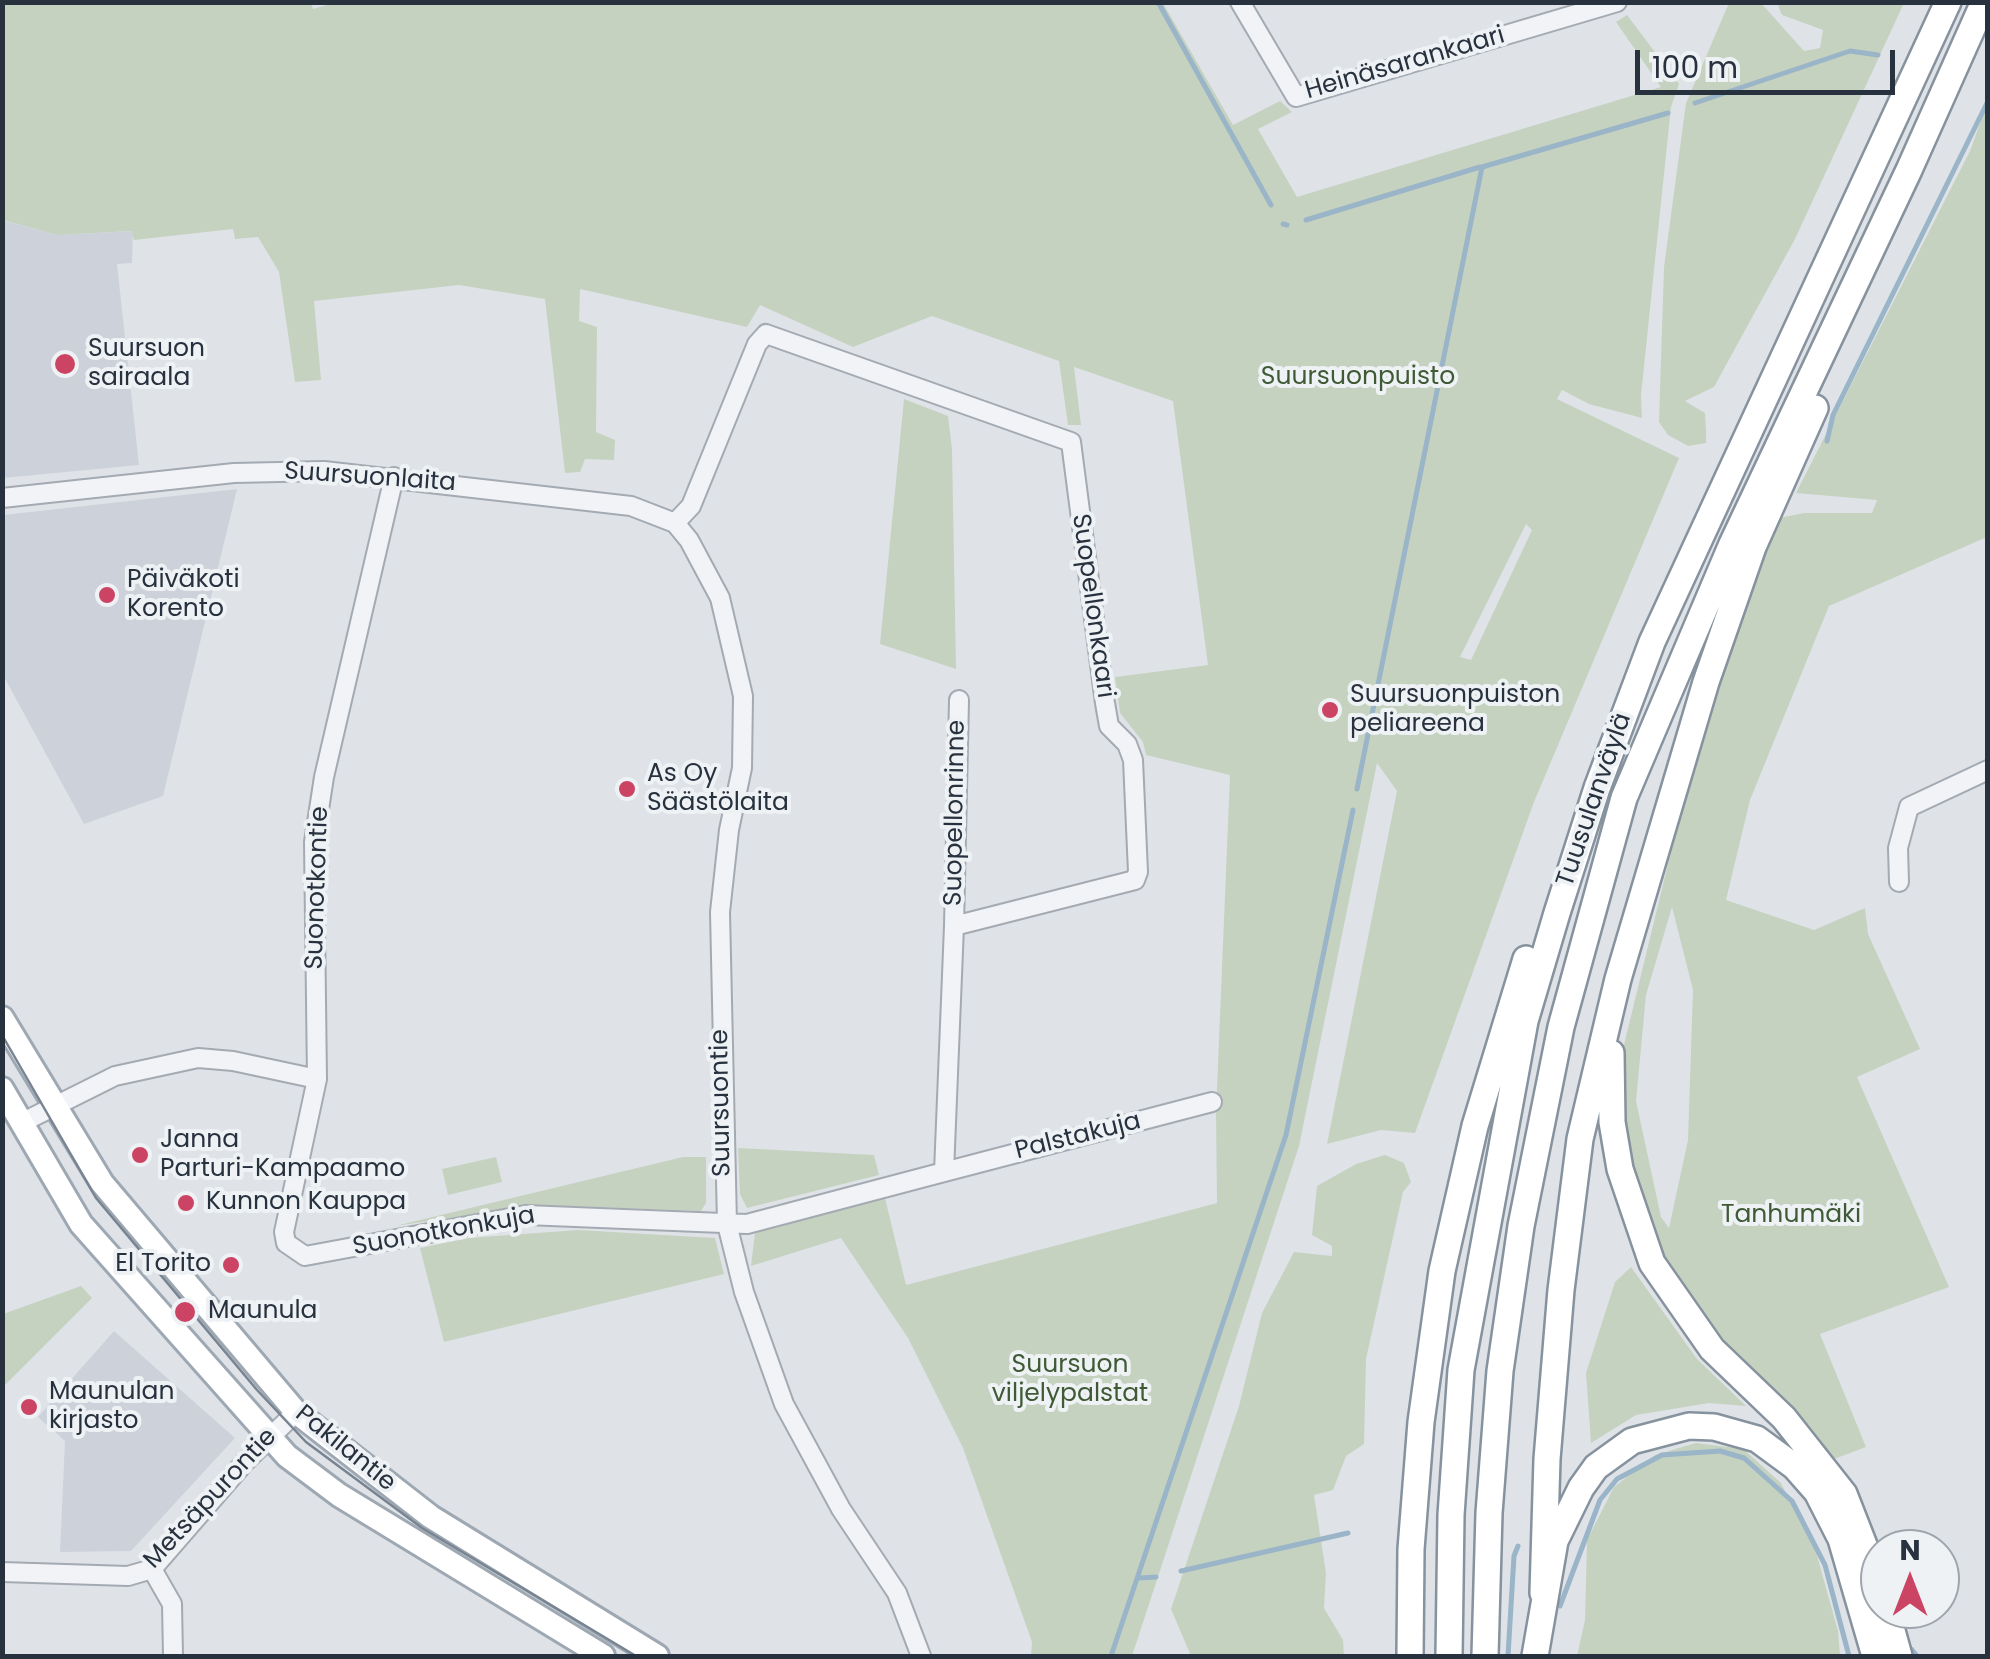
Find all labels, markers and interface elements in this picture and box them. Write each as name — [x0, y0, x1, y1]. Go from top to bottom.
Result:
street label: Heinäsarankaari — [1302, 21, 1508, 107]
scale bar — [1640, 30, 1900, 92]
text: 100 m — [1652, 46, 1738, 89]
place label: Suursuon sairaala — [88, 335, 205, 394]
marker: Suursuon sairaala — [52, 351, 78, 377]
park label: Suursuonpuisto — [1261, 363, 1455, 393]
street label: Suursuonlaita — [283, 457, 457, 499]
street label: Suopellonkaari — [1064, 512, 1120, 700]
place label: Päiväkoti Korento — [127, 566, 240, 625]
marker: Päiväkoti Korento — [96, 584, 118, 606]
place label: Suursuonpuiston peliareena — [1350, 681, 1560, 740]
marker: Suursuonpuiston peliareena — [1319, 699, 1341, 721]
street label: Tuusulanväylä — [1551, 709, 1639, 891]
street label: Suopellonrinne — [939, 720, 973, 906]
place label: As Oy Säästölaita — [647, 760, 789, 819]
marker: As Oy Säästölaita — [616, 778, 638, 800]
street label: Suonotkontie — [300, 806, 336, 970]
street label: Suursuontie — [706, 1029, 738, 1177]
street label: Palstakuja — [1012, 1107, 1144, 1167]
place label: Janna Parturi-Kampaamo — [160, 1126, 405, 1185]
marker: Janna Parturi-Kampaamo — [129, 1144, 151, 1166]
place label: Kunnon Kauppa — [206, 1188, 406, 1218]
marker: Kunnon Kauppa — [175, 1192, 197, 1214]
street label: Suonotkonkuja — [350, 1201, 538, 1263]
park label: Tanhumäki — [1721, 1201, 1861, 1231]
place label: El Torito — [115, 1250, 211, 1280]
marker: El Torito — [220, 1254, 242, 1276]
place label: Maunula — [208, 1297, 317, 1327]
marker: Maunula — [172, 1299, 198, 1325]
park label: Suursuon viljelypalstat — [992, 1351, 1148, 1410]
place label: Maunulan kirjasto — [49, 1378, 174, 1437]
marker: Maunulan kirjasto — [18, 1396, 40, 1418]
street label: Pakilantie — [289, 1400, 401, 1498]
street label: Metsäpurontie — [138, 1423, 284, 1575]
north arrow — [1860, 1529, 1960, 1629]
text: N — [1899, 1531, 1921, 1570]

